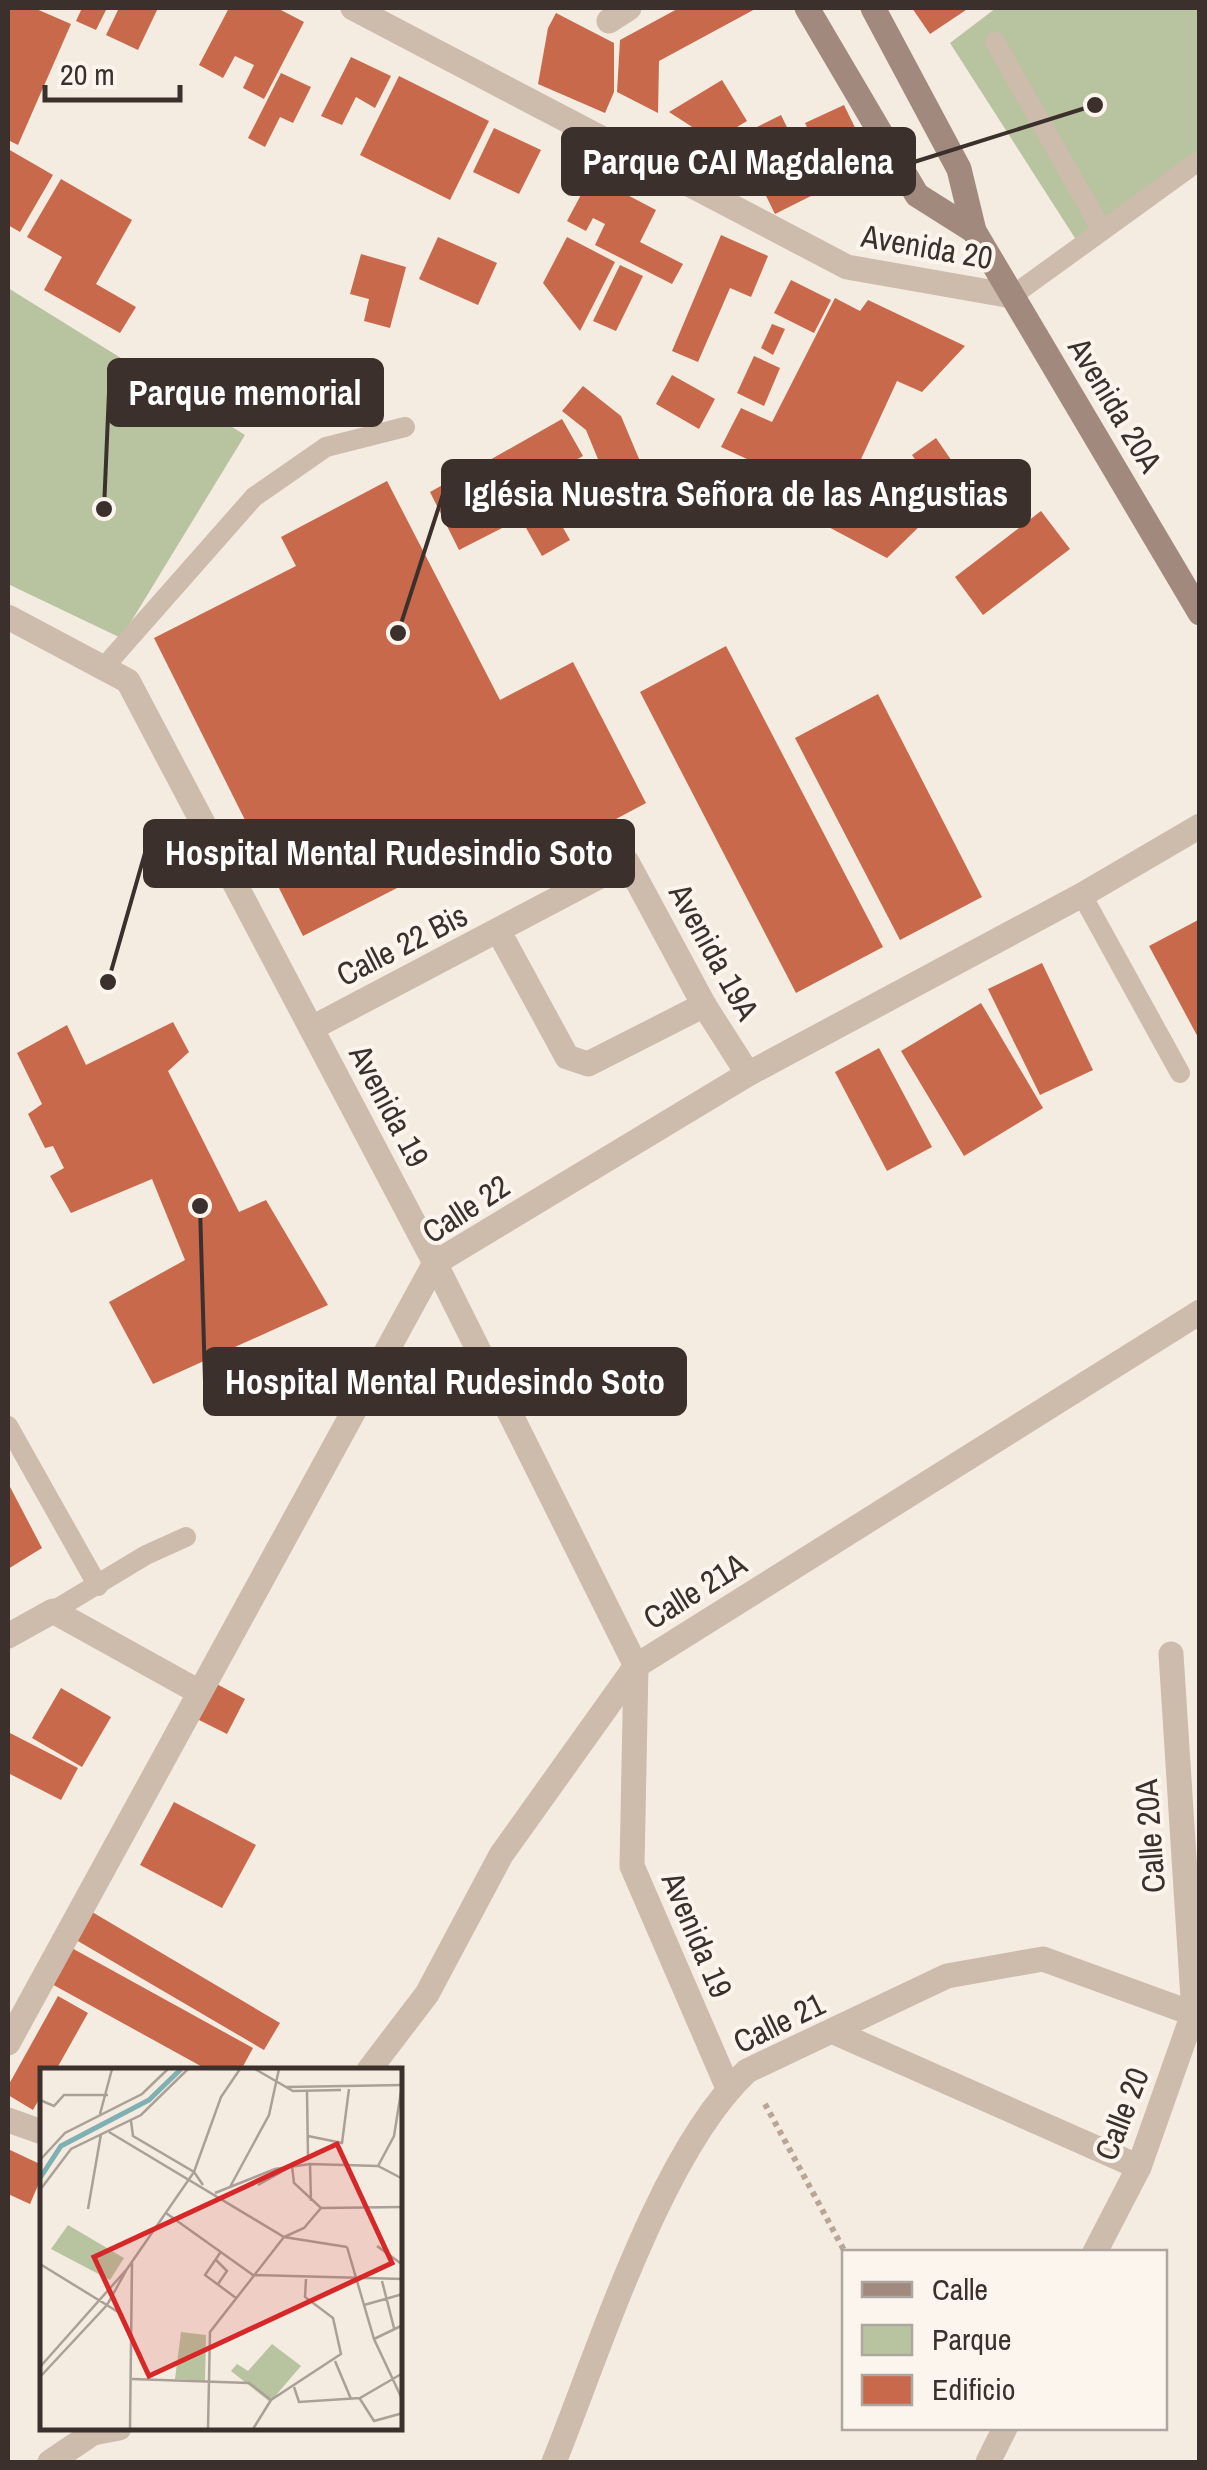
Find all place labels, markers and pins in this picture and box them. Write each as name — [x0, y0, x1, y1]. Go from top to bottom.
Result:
callout: Parque CAI Magdalena — [563, 129, 914, 194]
callout: Parque memorial — [109, 360, 382, 425]
callout: Iglésia Nuestra Señora de las Angustias — [443, 461, 1029, 526]
callout: Hospital Mental Rudesindio Soto — [145, 821, 633, 886]
callout: Hospital Mental Rudesindo Soto — [205, 1349, 685, 1414]

